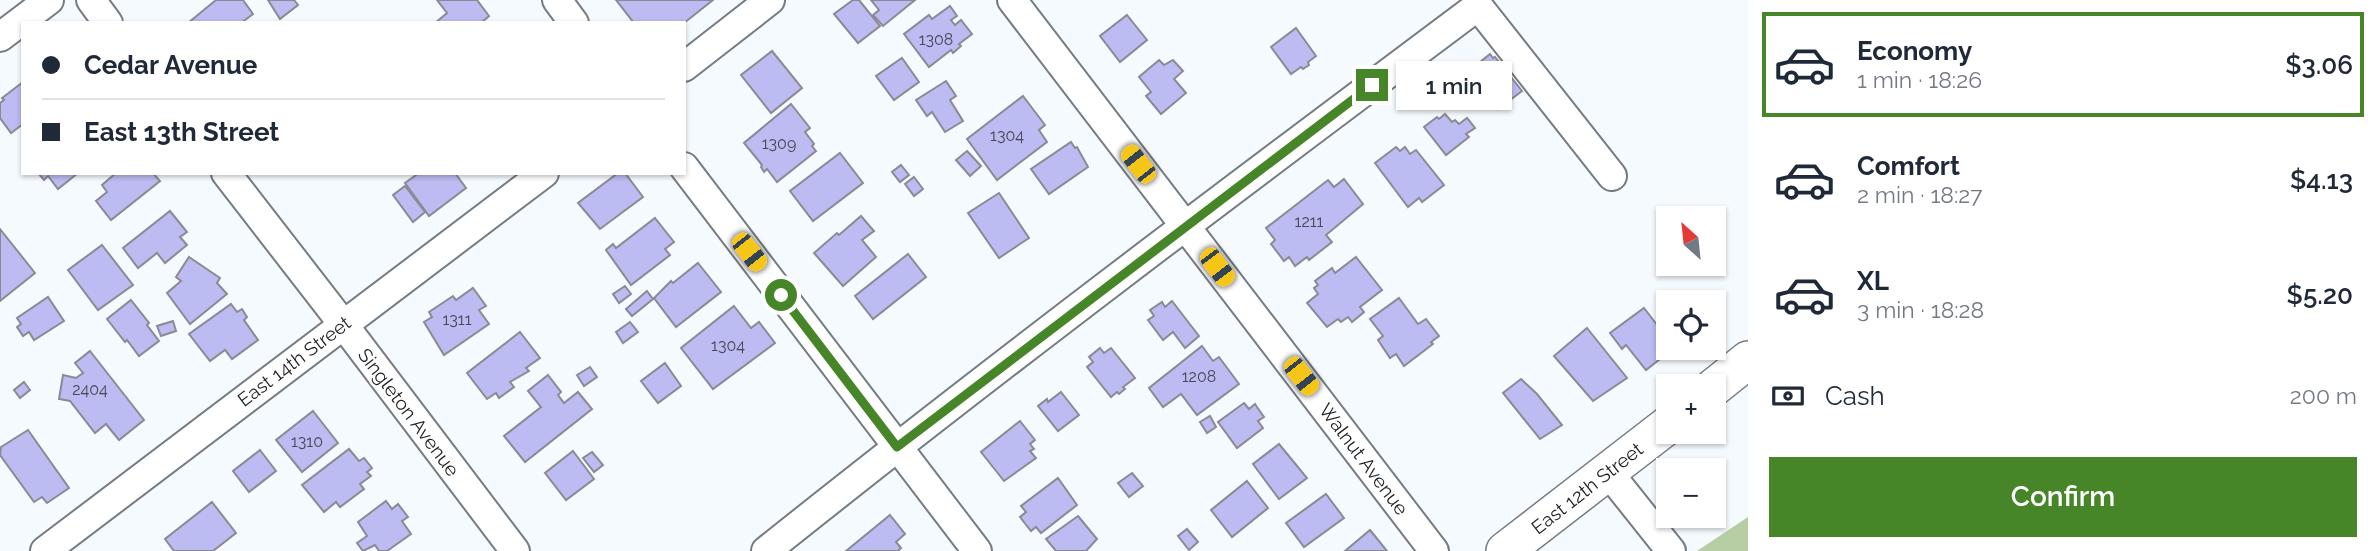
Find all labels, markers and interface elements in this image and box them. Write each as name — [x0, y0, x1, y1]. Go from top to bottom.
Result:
house number: 1308 — [919, 30, 953, 49]
icon: car — [1773, 33, 1836, 96]
text: Economy — [1857, 36, 1972, 66]
text: Cedar Avenue — [84, 50, 257, 80]
text: $3.06 — [2285, 50, 2353, 80]
callout: 1 min — [1396, 60, 1512, 110]
text: 1 min · 18:26 — [1857, 66, 1982, 93]
route end — [1356, 69, 1388, 101]
text: 1 min — [1425, 72, 1483, 99]
text: East 13th Street — [84, 117, 279, 147]
house number: 1304 — [990, 126, 1024, 145]
house number: 1309 — [762, 134, 796, 153]
car — [1117, 141, 1160, 187]
icon: car — [1773, 148, 1836, 211]
text: Comfort — [1857, 151, 1960, 181]
text: $4.13 — [2290, 165, 2353, 195]
text: 2 min · 18:27 — [1857, 181, 1983, 208]
north arrow — [1656, 206, 1726, 276]
map controls — [1656, 206, 1726, 528]
house number: 1211 — [1295, 212, 1324, 231]
car — [728, 229, 771, 275]
car — [1196, 244, 1239, 290]
icon: car — [1773, 263, 1836, 326]
text: XL — [1857, 266, 1889, 296]
route start — [765, 279, 797, 311]
text: $5.20 — [2287, 280, 2353, 310]
button: locate — [1656, 290, 1726, 360]
text: 3 min · 18:28 — [1857, 296, 1984, 323]
house number: 1311 — [442, 310, 472, 329]
street label: East 14th Street — [233, 311, 355, 411]
house number: 1304 — [711, 336, 745, 355]
street label: Singleton Avenue — [354, 344, 464, 480]
car — [1280, 353, 1323, 399]
house number: 1208 — [1182, 367, 1216, 386]
button: + — [1656, 374, 1726, 444]
icon: cash — [1769, 377, 1807, 415]
house number: 2404 — [72, 380, 108, 399]
text: Cash — [1825, 381, 1885, 411]
text: 200 m — [2290, 382, 2357, 409]
street label: Walnut Avenue — [1315, 399, 1413, 519]
house number: 1310 — [291, 432, 323, 451]
street label: East 12th Street — [1527, 437, 1648, 538]
button: Confirm — [1769, 457, 2357, 537]
button: − — [1656, 458, 1726, 528]

